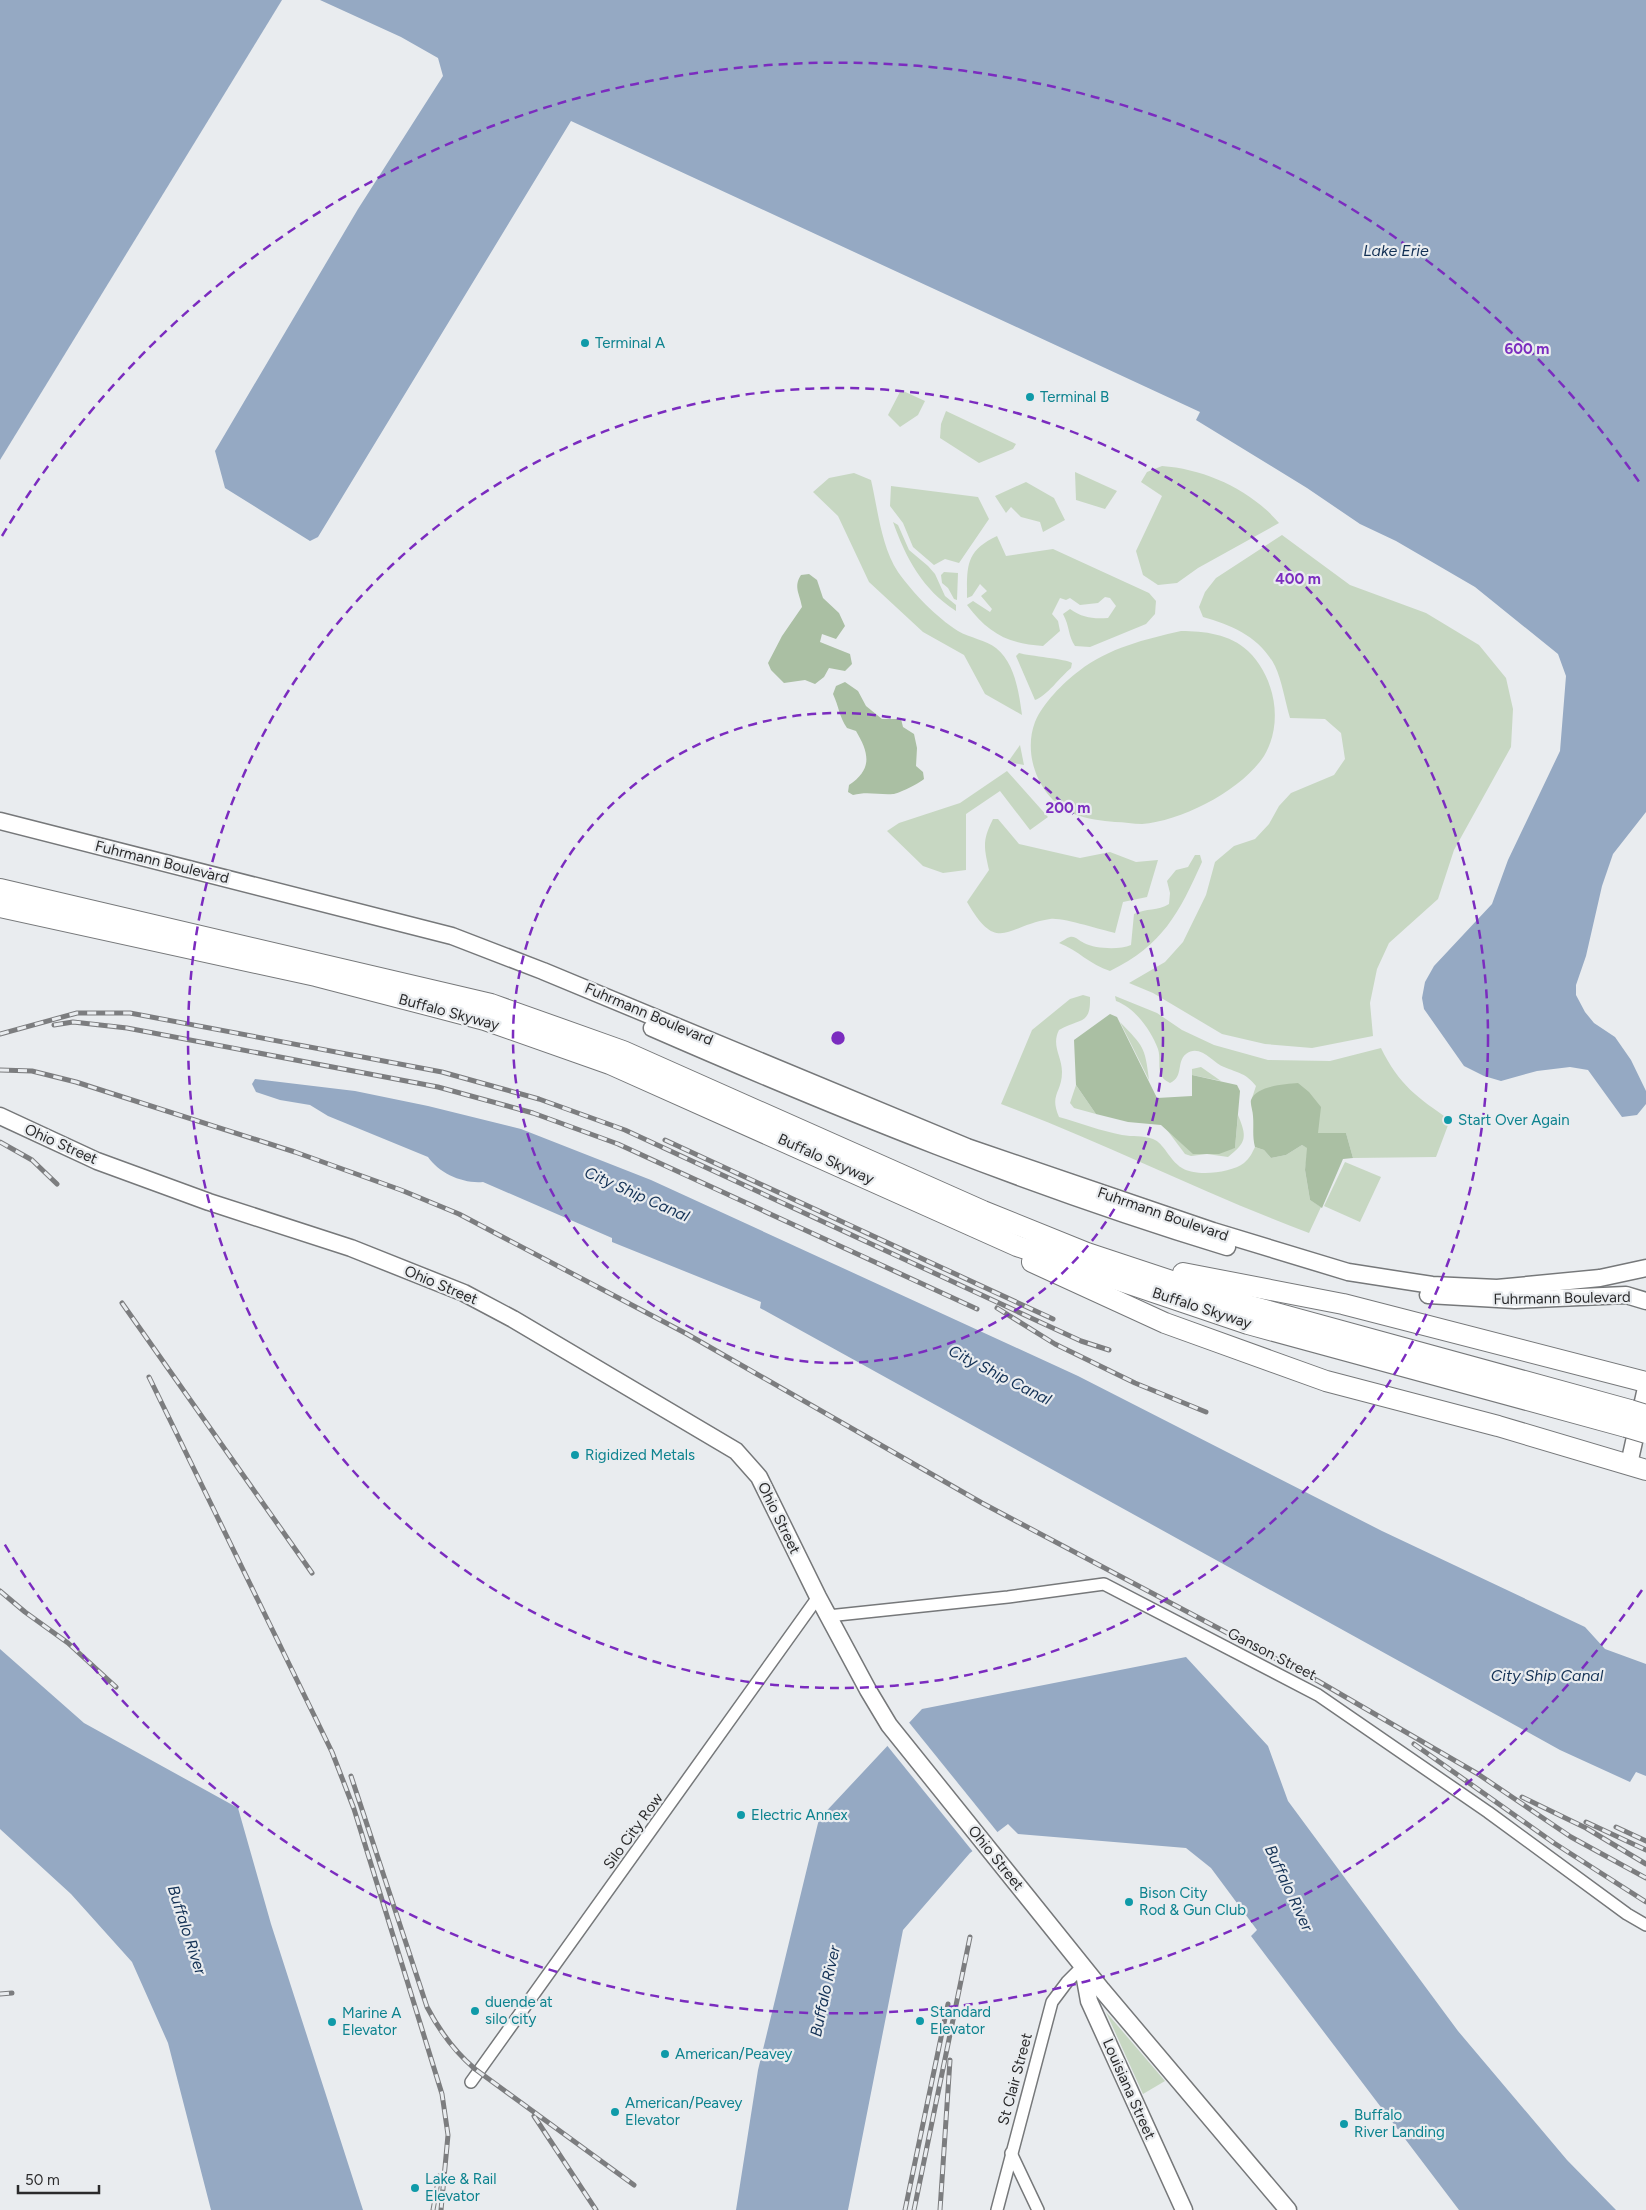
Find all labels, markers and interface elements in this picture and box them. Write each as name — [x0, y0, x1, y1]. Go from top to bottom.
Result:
water label: Lake Erie — [1363, 241, 1429, 260]
place label: Terminal A — [595, 334, 665, 352]
marker: Terminal A — [579, 337, 591, 349]
text: 600 m — [1505, 340, 1549, 358]
place label: Terminal B — [1040, 388, 1109, 406]
marker: Terminal B — [1024, 391, 1036, 403]
text: 400 m — [1275, 570, 1321, 588]
text: 200 m — [1046, 799, 1090, 817]
street label: Fuhrmann Boulevard — [93, 837, 231, 887]
street label: Fuhrmann Boulevard — [582, 979, 716, 1049]
street label: Buffalo Skyway — [397, 990, 501, 1034]
centre of rings — [829, 1029, 847, 1047]
place label: Start Over Again — [1458, 1111, 1570, 1129]
marker: Start Over Again — [1442, 1114, 1454, 1126]
street label: Ohio Street — [22, 1120, 101, 1168]
street label: Buffalo Skyway — [775, 1130, 877, 1188]
water label: City Ship Canal — [582, 1162, 693, 1226]
street label: Fuhrmann Boulevard — [1095, 1183, 1231, 1245]
street label: Ohio Street — [402, 1261, 481, 1309]
street label: Buffalo Skyway — [1150, 1283, 1254, 1333]
street label: Fuhrmann Boulevard — [1493, 1288, 1631, 1308]
water label: City Ship Canal — [946, 1341, 1055, 1409]
place label: Rigidized Metals — [585, 1446, 695, 1464]
marker: Rigidized Metals — [569, 1449, 581, 1461]
street label: Ohio Street — [754, 1479, 804, 1557]
street label: Ganson Street — [1225, 1624, 1320, 1684]
water label: City Ship Canal — [1491, 1666, 1604, 1685]
street label: Silo City Row — [599, 1789, 667, 1873]
place label: Electric Annex — [751, 1806, 848, 1824]
marker: Electric Annex — [735, 1809, 747, 1821]
street label: Ohio Street — [964, 1822, 1028, 1894]
water label: Buffalo River — [1261, 1842, 1317, 1935]
water label: Buffalo River — [164, 1883, 211, 1978]
place label: Bison City Rod & Gun Club — [1139, 1884, 1246, 1919]
marker: Bison City Rod & Gun Club — [1123, 1896, 1135, 1908]
water label: Buffalo River — [806, 1943, 844, 2038]
place label: duende at silo city — [485, 1993, 553, 2028]
place label: Standard Elevator — [930, 2003, 991, 2038]
place label: Marine A Elevator — [342, 2004, 401, 2039]
marker: duende at silo city — [469, 2005, 481, 2017]
marker: Standard Elevator — [914, 2015, 926, 2027]
marker: Marine A Elevator — [326, 2016, 338, 2028]
street label: St Clair Street — [994, 2031, 1036, 2127]
street label: Louisiana Street — [1099, 2036, 1159, 2142]
place label: American/Peavey — [675, 2045, 793, 2063]
marker: American/Peavey — [659, 2048, 671, 2060]
place label: American/Peavey Elevator — [625, 2094, 743, 2129]
marker: American/Peavey Elevator — [609, 2106, 621, 2118]
place label: Buffalo River Landing — [1354, 2106, 1445, 2141]
marker: Buffalo River Landing — [1338, 2118, 1350, 2130]
scale bar — [18, 2162, 99, 2194]
place label: Lake & Rail Elevator — [425, 2170, 497, 2205]
text: 50 m — [25, 2171, 60, 2189]
marker: Lake & Rail Elevator — [409, 2182, 421, 2194]

